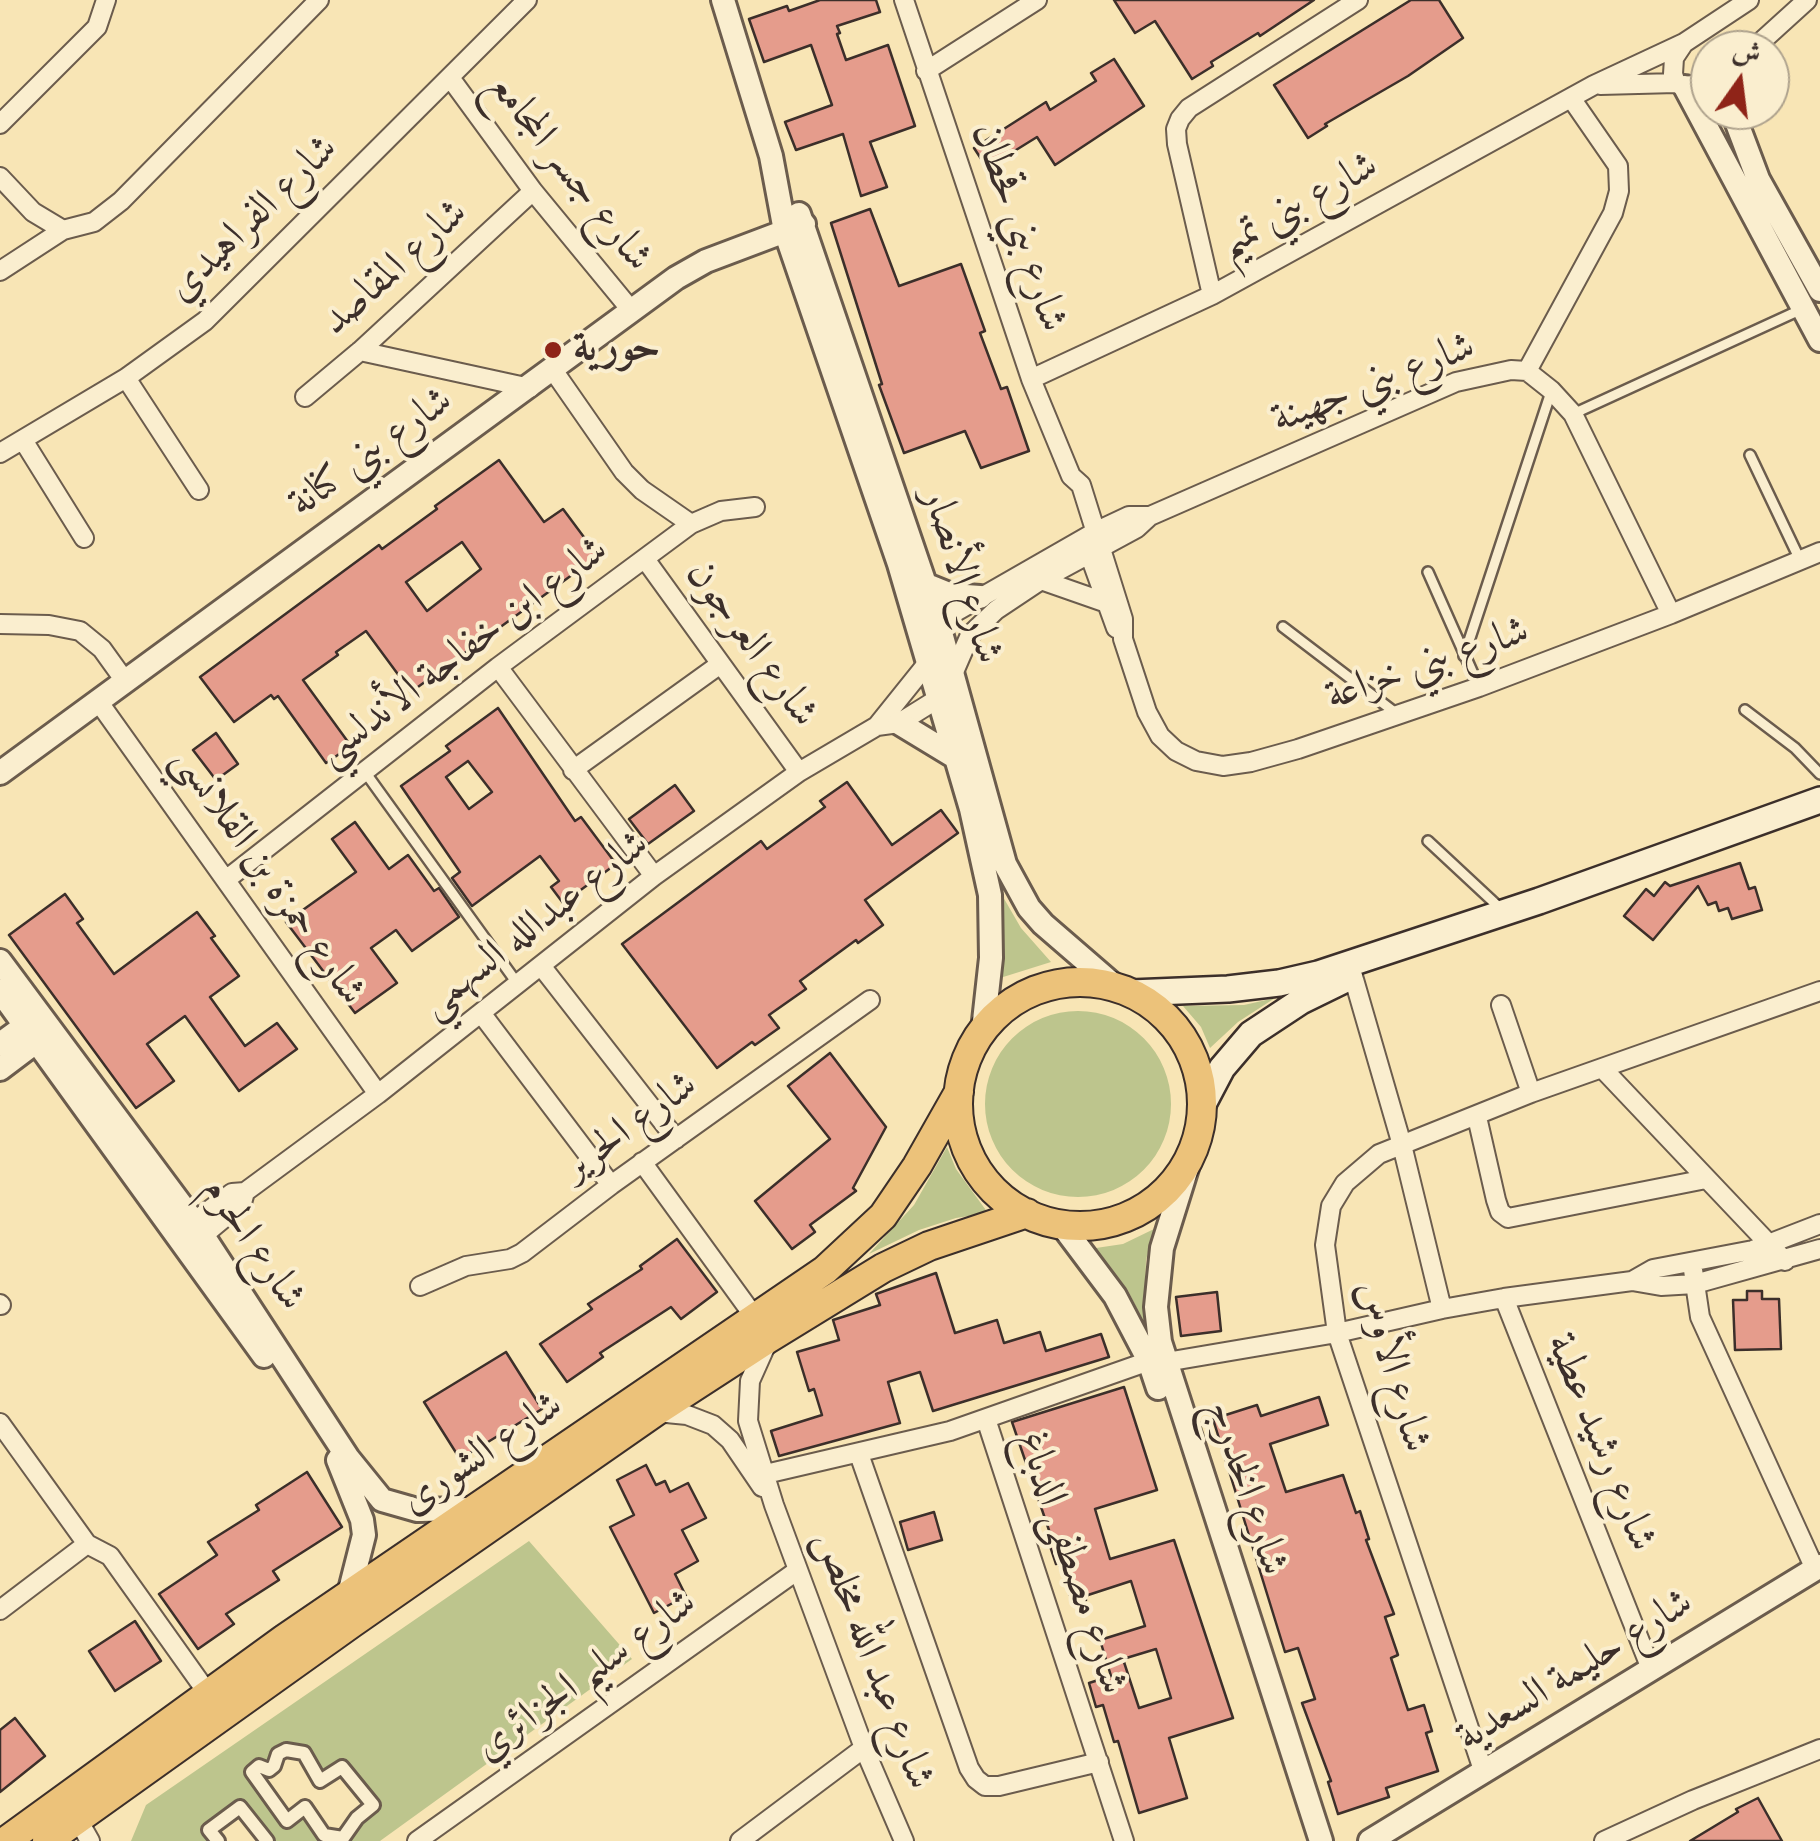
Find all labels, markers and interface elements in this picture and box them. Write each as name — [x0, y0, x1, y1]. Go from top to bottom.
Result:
north arrow — [1690, 30, 1790, 130]
text: ش — [1729, 32, 1765, 73]
street label: شارع جسر المجامع — [474, 63, 662, 283]
street label: شارع بني قحطان — [958, 117, 1076, 339]
street label: شارع الفراهيدي — [158, 126, 350, 314]
street label: شارع بني تميم — [1210, 142, 1388, 272]
street label: شارع المقاصد — [312, 190, 480, 348]
street label: شارع بني جهينة — [1265, 323, 1483, 447]
place label: حورية — [573, 325, 661, 375]
marker: حورية — [542, 339, 564, 361]
street label: شارع بني كنانة — [280, 378, 464, 530]
street label: شارع الأنصار — [908, 481, 1012, 671]
street label: شارع ابن خفاجة الأندلسي — [308, 527, 620, 779]
street label: شارع العرجون — [673, 552, 827, 738]
street label: شارع بني خزاعة — [1320, 608, 1536, 724]
street label: شارع حمزة بن القلانسي — [159, 738, 375, 1016]
street label: شارع عبدالله السهمي — [412, 821, 660, 1031]
street label: شارع الحرير — [553, 1062, 709, 1194]
street label: شارع الحرم — [189, 1168, 315, 1322]
street label: شارع الأوس — [1342, 1275, 1440, 1459]
street label: شارع رشيد عطية — [1532, 1327, 1666, 1559]
street label: شارع الشورى — [392, 1382, 574, 1528]
street label: شارع الخدرج — [1193, 1394, 1297, 1582]
street label: شارع مصطفى الدباغ — [1004, 1425, 1136, 1701]
street label: شارع عبد الله مخلص — [799, 1525, 943, 1797]
street label: شارع حليمة السعدية — [1448, 1579, 1704, 1765]
street label: شارع سليم الجزائري — [466, 1580, 708, 1774]

